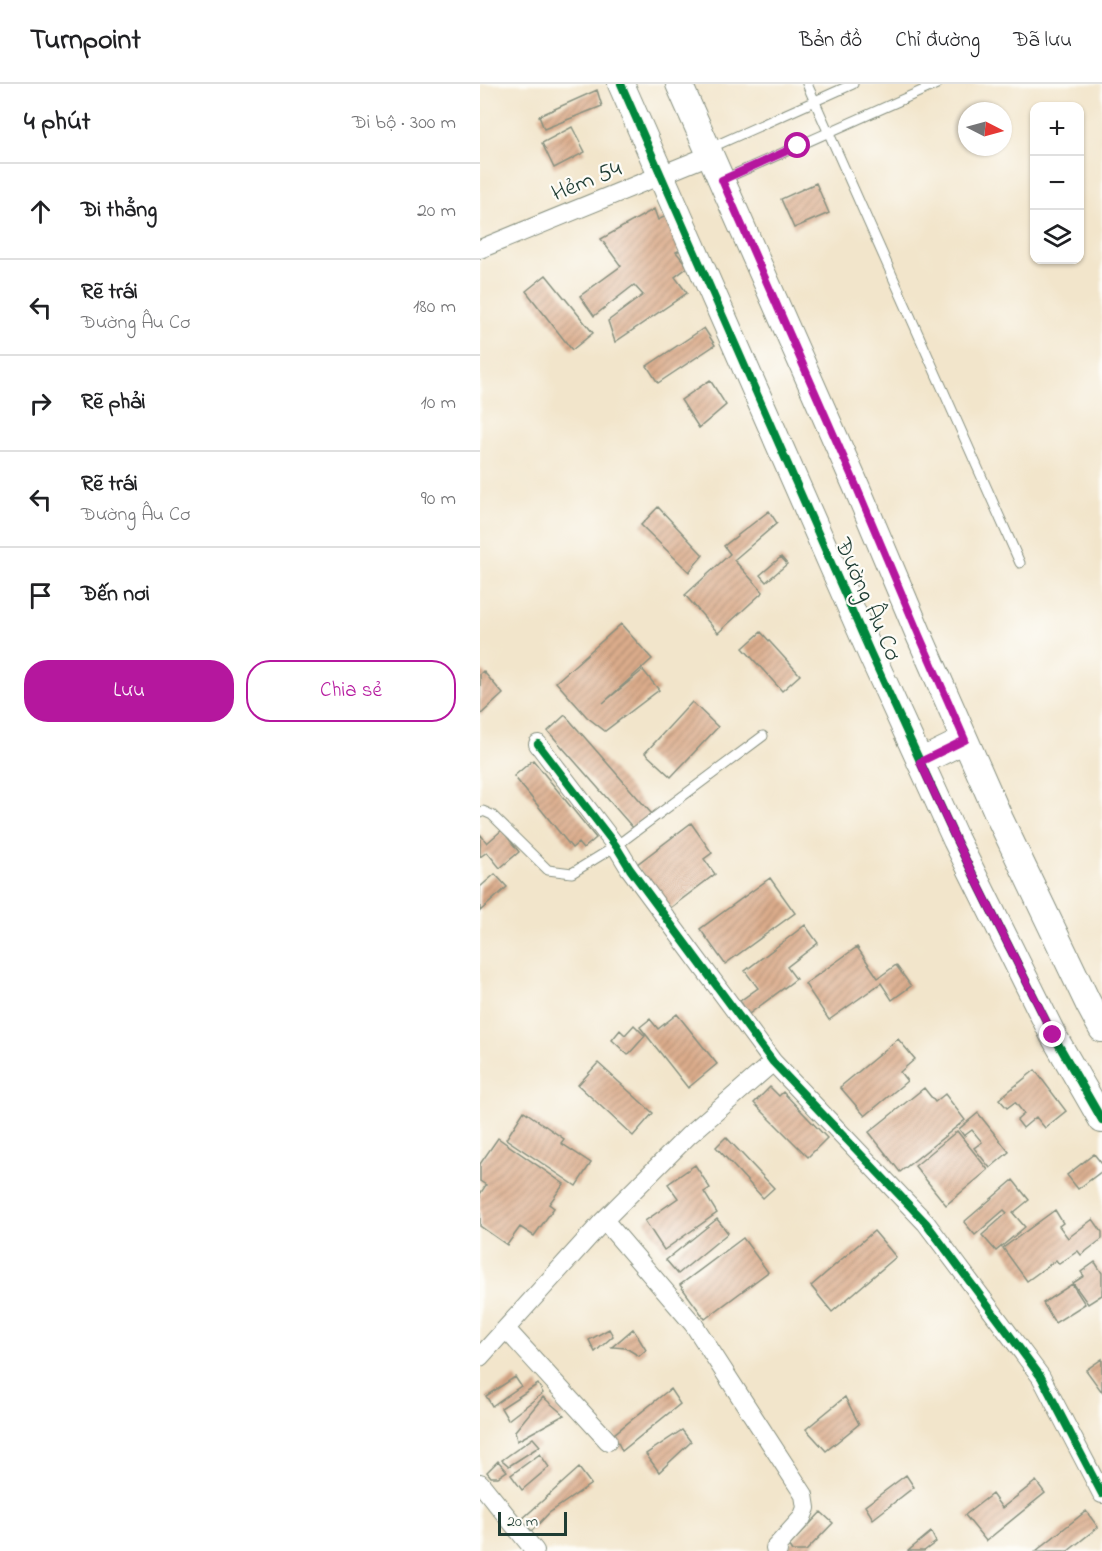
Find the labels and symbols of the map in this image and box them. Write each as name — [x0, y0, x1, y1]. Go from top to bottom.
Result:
north arrow — [958, 102, 1012, 156]
route start — [784, 132, 810, 158]
street label: Hẻm 54 — [547, 152, 627, 212]
street label: Đường Âu Cơ — [824, 532, 910, 667]
route end — [1039, 1021, 1065, 1047]
scale bar — [498, 1509, 567, 1536]

